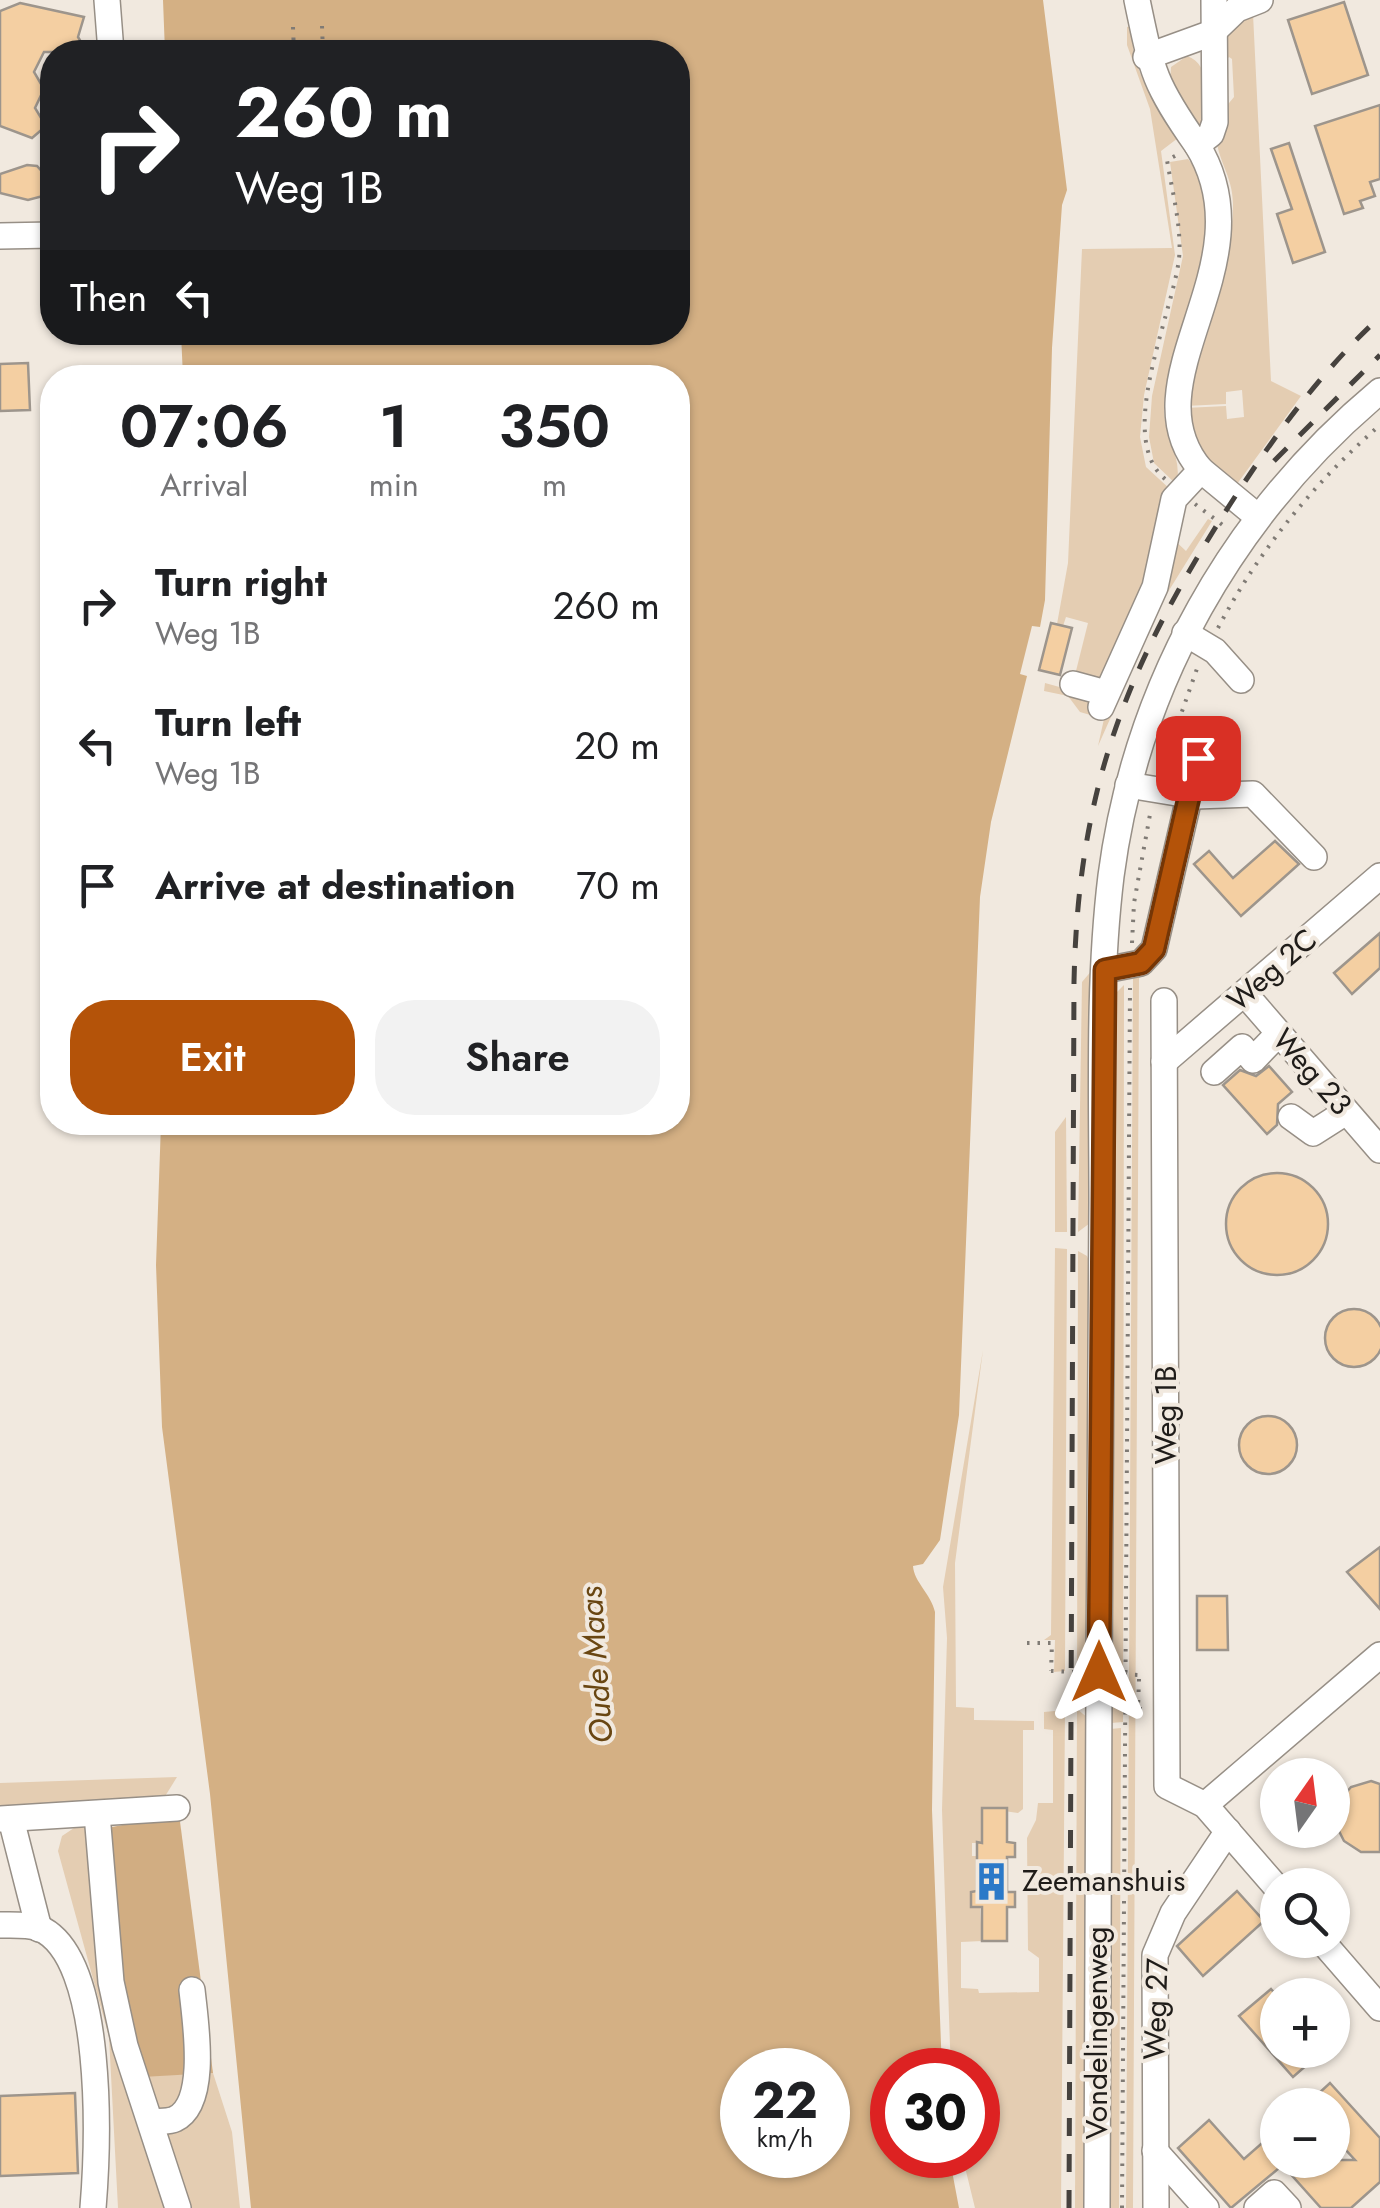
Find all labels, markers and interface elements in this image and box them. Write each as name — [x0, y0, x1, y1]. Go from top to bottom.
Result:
text: 260 m — [235, 62, 453, 163]
icon: right — [70, 80, 200, 210]
text: Weg 1B — [235, 155, 384, 220]
text: Then — [70, 270, 147, 325]
icon: left — [167, 270, 222, 325]
text: 07:06 — [120, 383, 289, 470]
text: 1 — [379, 383, 409, 470]
text: 350 — [499, 383, 610, 470]
text: Arrival — [160, 462, 248, 508]
text: min — [369, 462, 419, 508]
text: m — [542, 462, 567, 508]
text: Turn right — [155, 555, 327, 610]
icon: right — [70, 578, 125, 633]
text: 260 m — [553, 578, 660, 633]
text: Weg 1B — [155, 610, 261, 656]
text: Turn left — [155, 695, 301, 750]
pin — [1156, 716, 1241, 801]
icon: left — [70, 718, 125, 773]
text: 20 m — [575, 718, 660, 773]
icon: arrive — [1171, 731, 1226, 786]
text: Weg 1B — [155, 750, 261, 796]
icon: arrive — [70, 858, 125, 913]
text: Arrive at destination — [155, 858, 516, 913]
text: 70 m — [576, 858, 660, 913]
street label: Weg 2C — [1217, 918, 1326, 1021]
button: Exit — [70, 1000, 355, 1115]
button: Share — [375, 1000, 660, 1115]
street label: Weg 23 — [1263, 1019, 1362, 1124]
street label: Weg 1B — [1144, 1365, 1187, 1465]
water label: Oude Maas — [568, 1584, 624, 1745]
position arrow — [1047, 1620, 1151, 1724]
north arrow — [1260, 1758, 1350, 1848]
map controls — [1260, 1758, 1350, 2178]
place label: Zeemanshuis — [1022, 1859, 1185, 1902]
building icon: Zeemanshuis — [971, 1860, 1013, 1902]
button: search — [1260, 1868, 1350, 1958]
street label: Vondelingenweg — [1075, 1926, 1118, 2140]
street label: Weg 27 — [1132, 1957, 1179, 2061]
button: + — [1260, 1978, 1350, 2068]
speed limit sign: 30 — [870, 2048, 1000, 2178]
text: 22 — [752, 2064, 818, 2137]
button: − — [1260, 2088, 1350, 2178]
text: km/h — [757, 2120, 813, 2156]

